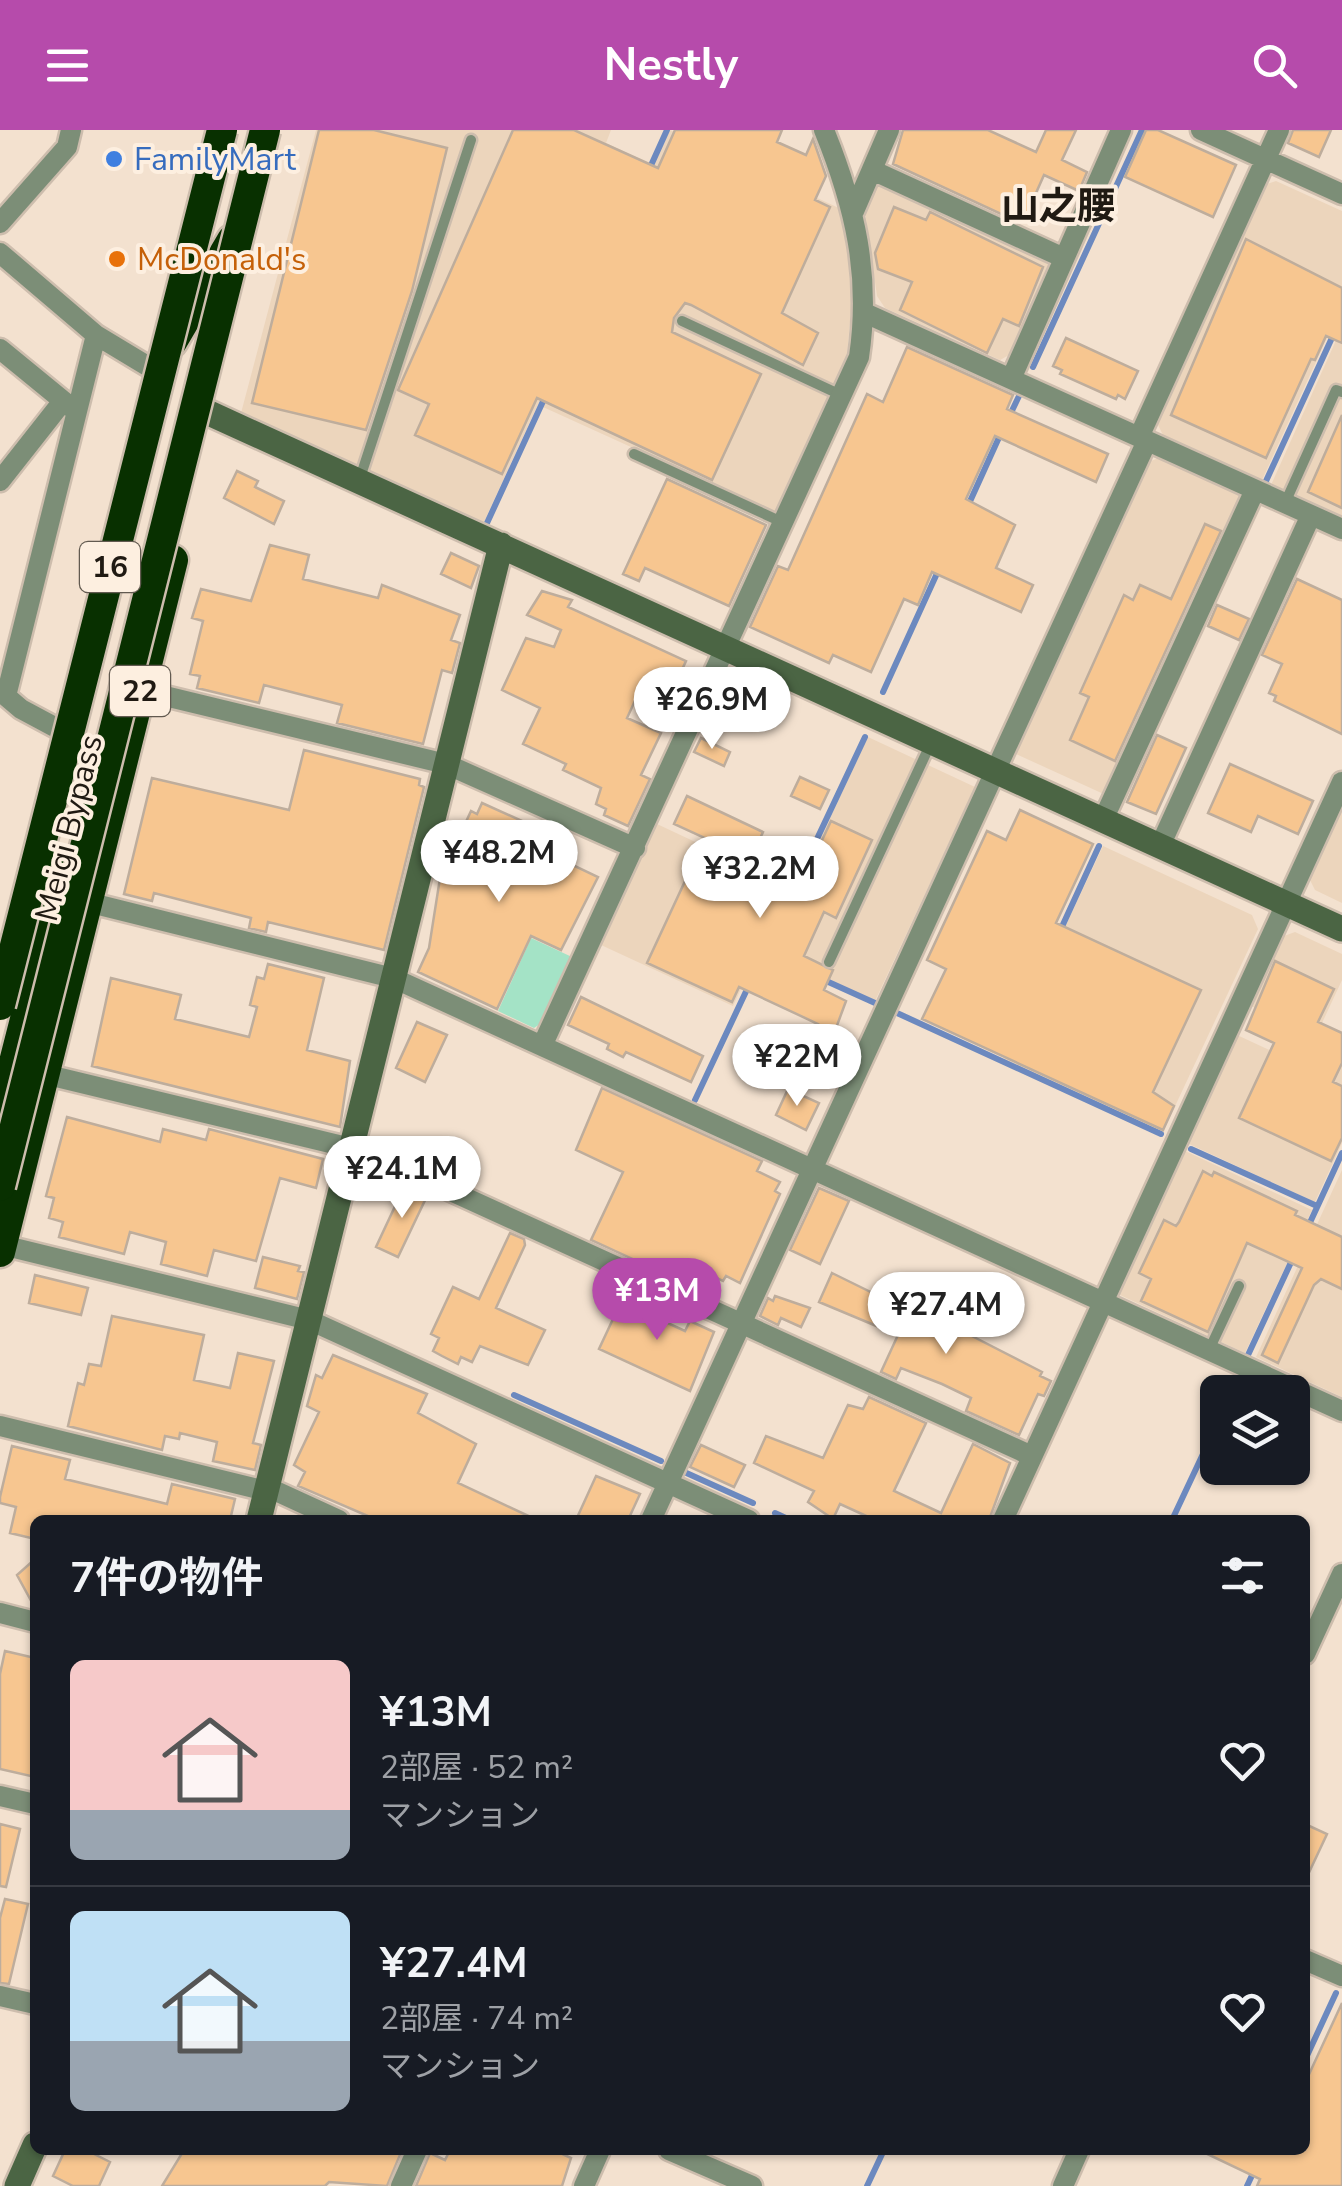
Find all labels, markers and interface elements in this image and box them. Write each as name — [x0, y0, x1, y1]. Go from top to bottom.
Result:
text: Nestly — [604, 35, 738, 96]
icon: menu — [40, 38, 95, 93]
icon: search — [1247, 38, 1302, 93]
place label: FamilyMart — [134, 138, 297, 181]
marker: FamilyMart — [103, 148, 125, 170]
district label: 山之腰 — [1001, 181, 1115, 232]
place label: McDonald's — [137, 238, 306, 281]
marker: McDonald's — [106, 248, 128, 270]
road number: 16 — [80, 542, 140, 592]
road number: 22 — [110, 666, 170, 716]
pin: ¥26.9M — [631, 667, 793, 752]
text: ¥26.9M — [656, 678, 768, 721]
street label: Meigi Bypass — [25, 730, 113, 926]
pin: ¥48.2M — [418, 820, 580, 905]
text: ¥48.2M — [443, 831, 555, 874]
pin: ¥32.2M — [679, 836, 841, 921]
text: ¥32.2M — [704, 847, 816, 890]
pin: ¥22M — [738, 1024, 856, 1109]
text: ¥22M — [754, 1035, 840, 1078]
pin: ¥24.1M — [321, 1136, 483, 1221]
text: ¥24.1M — [346, 1147, 458, 1190]
pin: ¥13M — [598, 1258, 716, 1343]
text: ¥13M — [614, 1269, 700, 1312]
pin: ¥27.4M — [865, 1272, 1027, 1357]
text: ¥27.4M — [890, 1283, 1002, 1326]
map controls — [1200, 1375, 1310, 1485]
button: layers — [1200, 1375, 1310, 1485]
icon: filters — [1215, 1548, 1270, 1603]
text: 7件の物件 — [70, 1550, 263, 1607]
text: ¥13M — [380, 1684, 492, 1741]
icon: home — [150, 1700, 270, 1820]
icon: heart — [1215, 1733, 1270, 1788]
text: 2部屋 · 52 m² — [380, 1746, 573, 1789]
text: マンション — [380, 1794, 540, 1837]
text: ¥27.4M — [380, 1935, 528, 1992]
icon: home — [150, 1951, 270, 2071]
icon: heart — [1215, 1984, 1270, 2039]
text: 2部屋 · 74 m² — [380, 1997, 573, 2040]
text: マンション — [380, 2045, 540, 2088]

